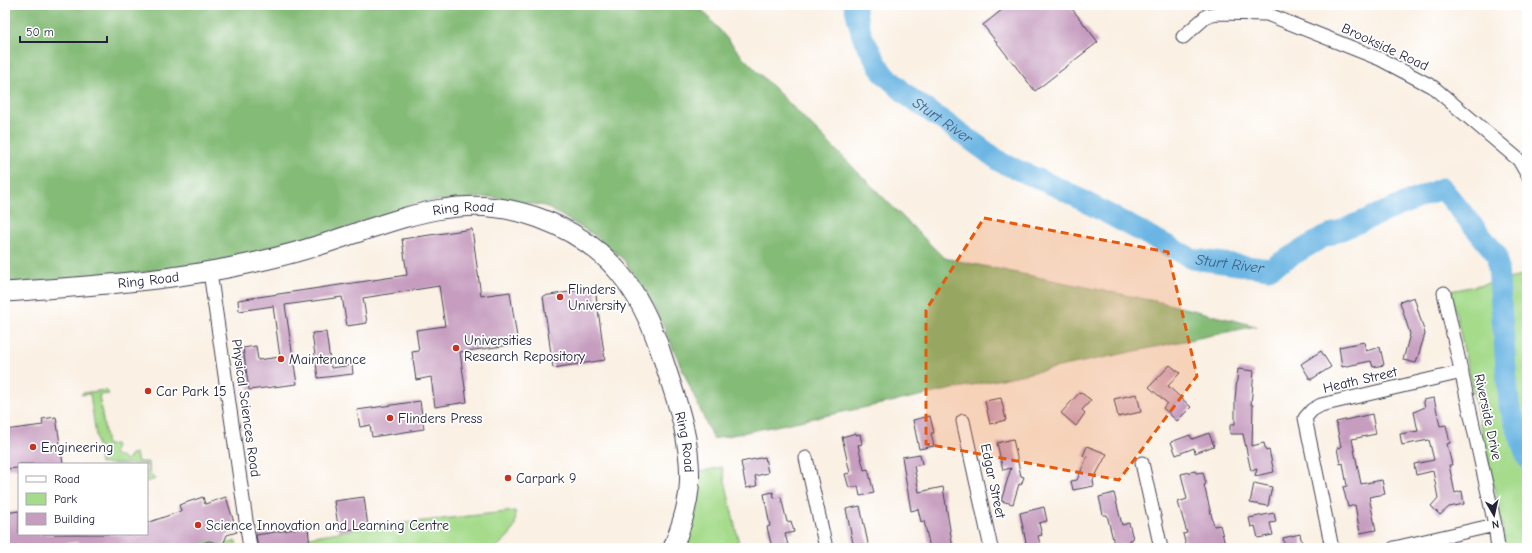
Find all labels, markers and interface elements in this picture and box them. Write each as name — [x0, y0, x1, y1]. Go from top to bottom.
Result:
scale bar — [20, 18, 107, 44]
street label: Brookside Road — [1339, 19, 1431, 75]
text: 50 m — [26, 25, 54, 39]
water label: Sturt River — [909, 93, 977, 148]
street label: Ring Road — [431, 198, 495, 219]
water label: Sturt River — [1195, 250, 1266, 277]
street label: Ring Road — [117, 268, 180, 292]
place label: Flinders University — [568, 281, 627, 314]
marker: Flinders University — [555, 292, 565, 302]
place label: Universities Research Repository — [464, 332, 586, 365]
street label: Physical Sciences Road — [228, 338, 264, 478]
marker: Universities Research Repository — [451, 343, 461, 353]
place label: Maintenance — [289, 351, 366, 368]
marker: Maintenance — [276, 354, 286, 364]
street label: Heath Street — [1321, 363, 1400, 397]
street label: Riverside Drive — [1471, 372, 1505, 462]
place label: Car Park 15 — [156, 383, 227, 400]
marker: Car Park 15 — [143, 386, 153, 396]
place label: Flinders Press — [398, 410, 483, 427]
street label: Ring Road — [672, 410, 698, 473]
marker: Flinders Press — [385, 413, 395, 423]
place label: Engineering — [41, 439, 113, 456]
marker: Engineering — [28, 442, 38, 452]
street label: Edgar Street — [977, 442, 1009, 521]
legend — [18, 463, 148, 535]
place label: Carpark 9 — [516, 470, 576, 487]
text: Road — [54, 472, 80, 486]
marker: Carpark 9 — [503, 473, 513, 483]
text: Park — [54, 492, 77, 506]
north arrow — [1474, 495, 1514, 535]
text: Building — [54, 512, 95, 526]
place label: Science Innovation and Learning Centre — [206, 517, 449, 534]
text: N — [1491, 517, 1500, 531]
marker: Science Innovation and Learning Centre — [193, 520, 203, 530]

